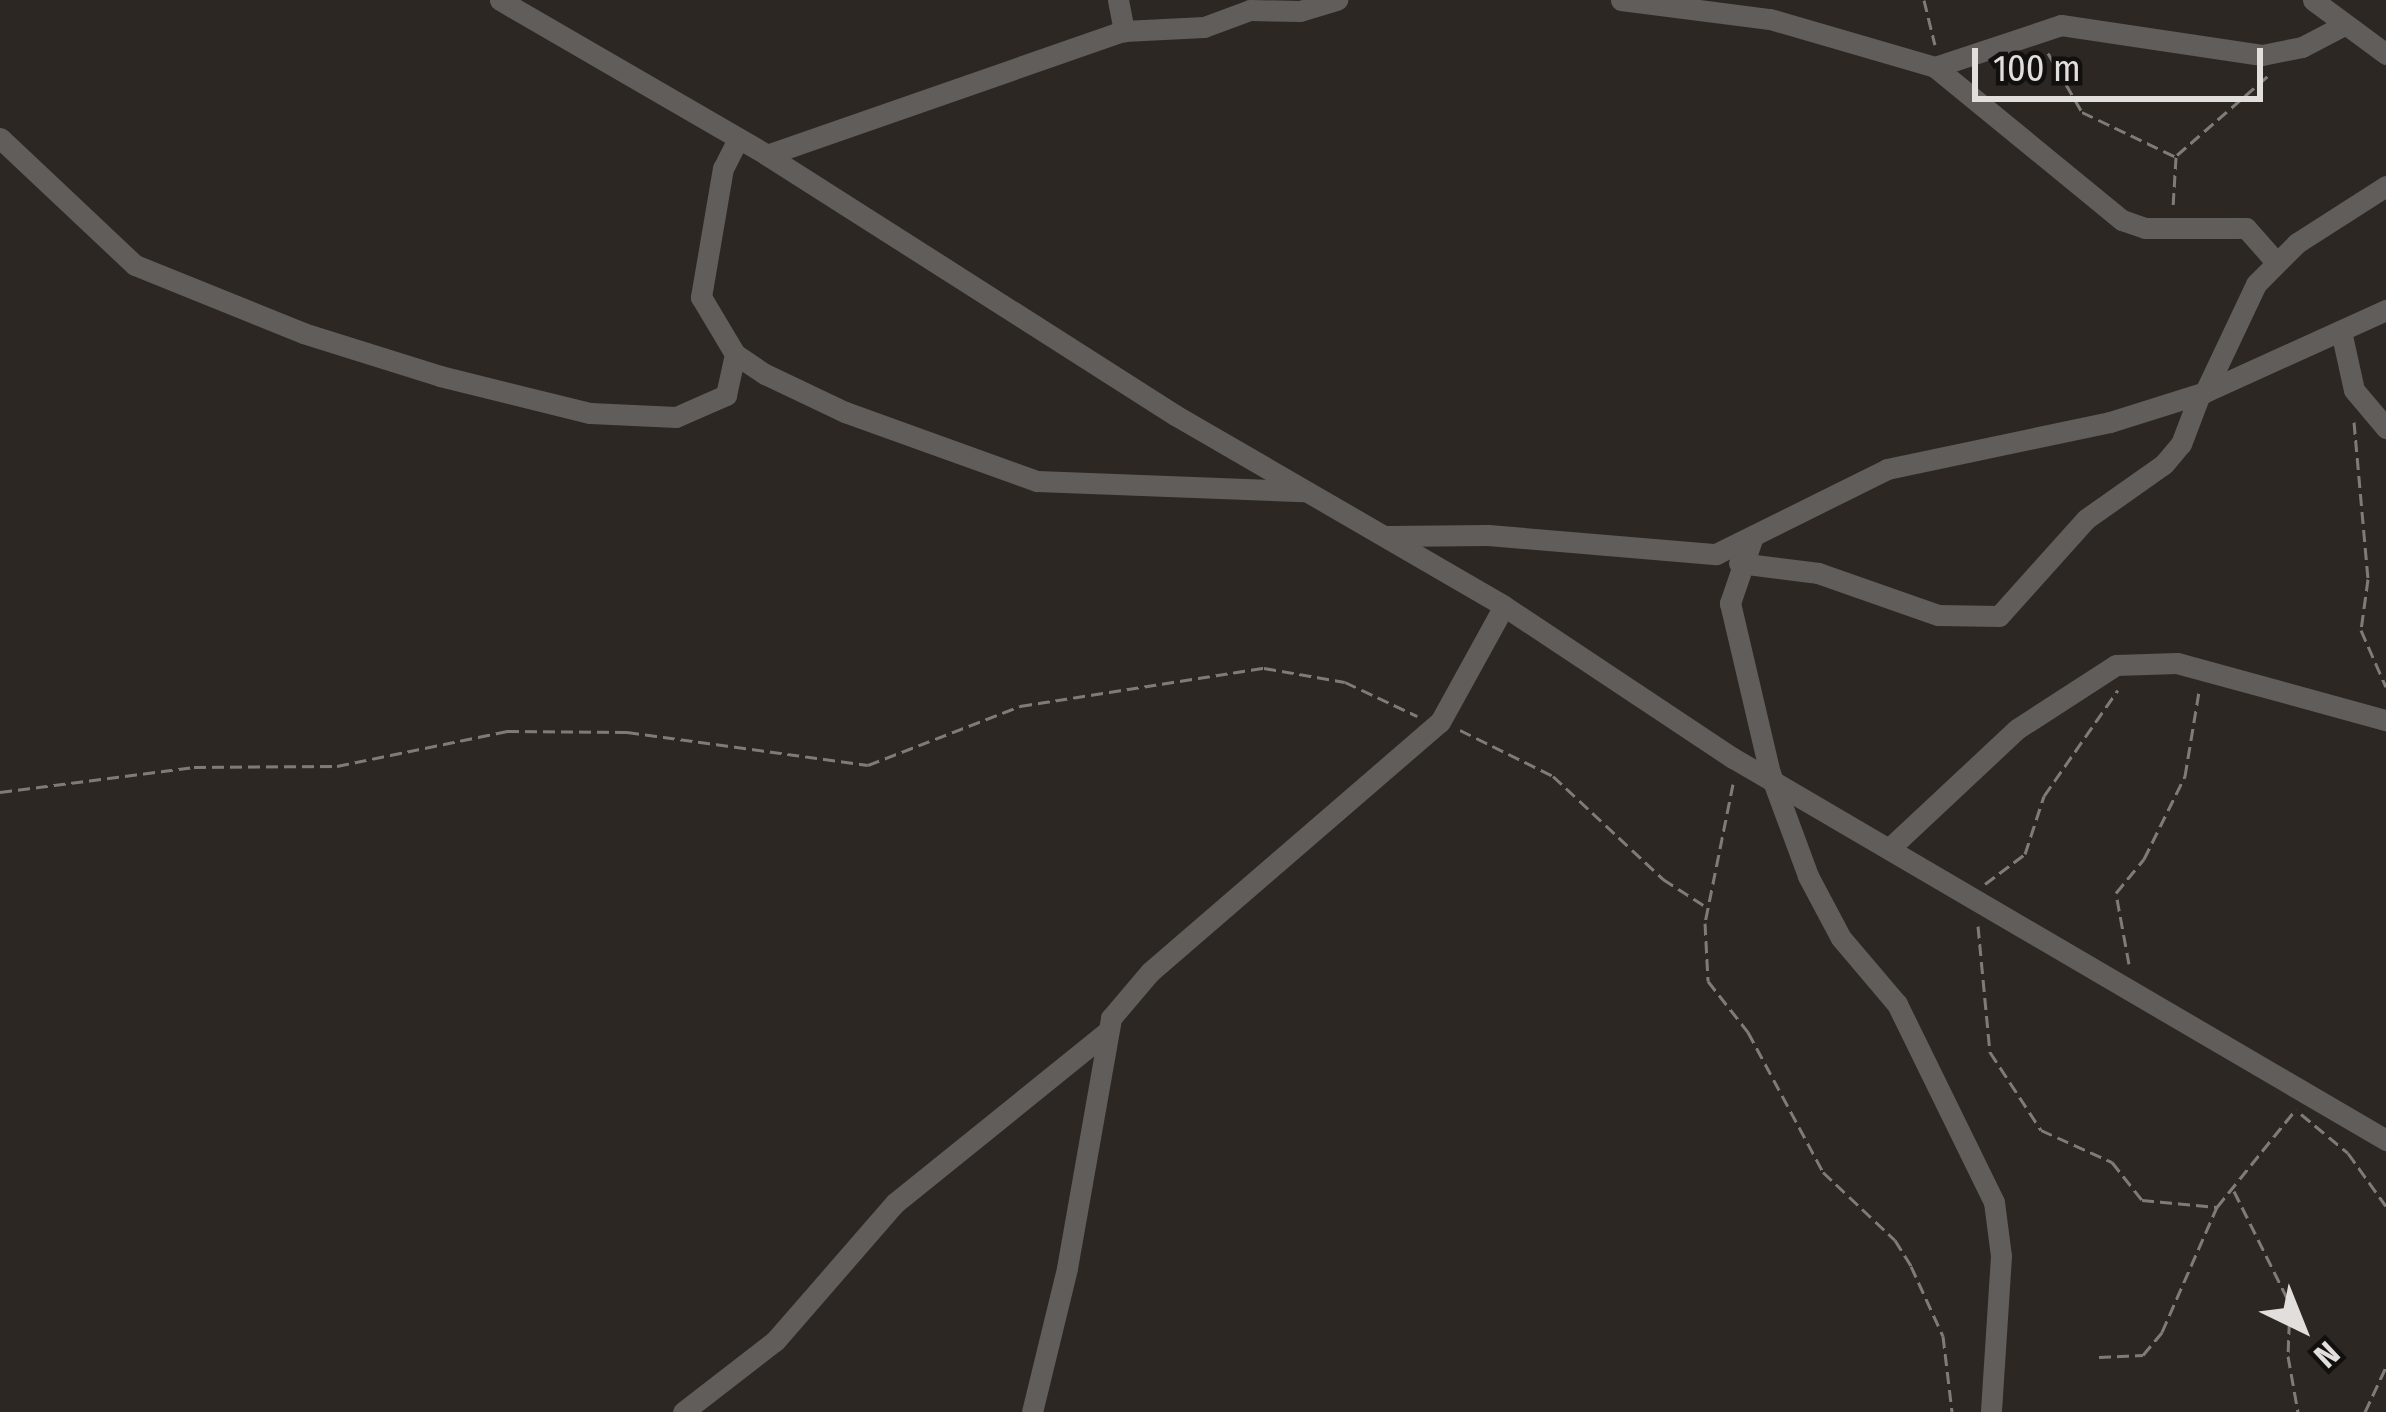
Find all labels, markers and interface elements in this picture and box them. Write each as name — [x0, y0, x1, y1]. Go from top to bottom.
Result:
scale bar — [1978, 24, 2269, 98]
text: 100 m — [1993, 47, 2081, 91]
north arrow — [2242, 1268, 2362, 1388]
text: N — [2306, 1333, 2347, 1376]

